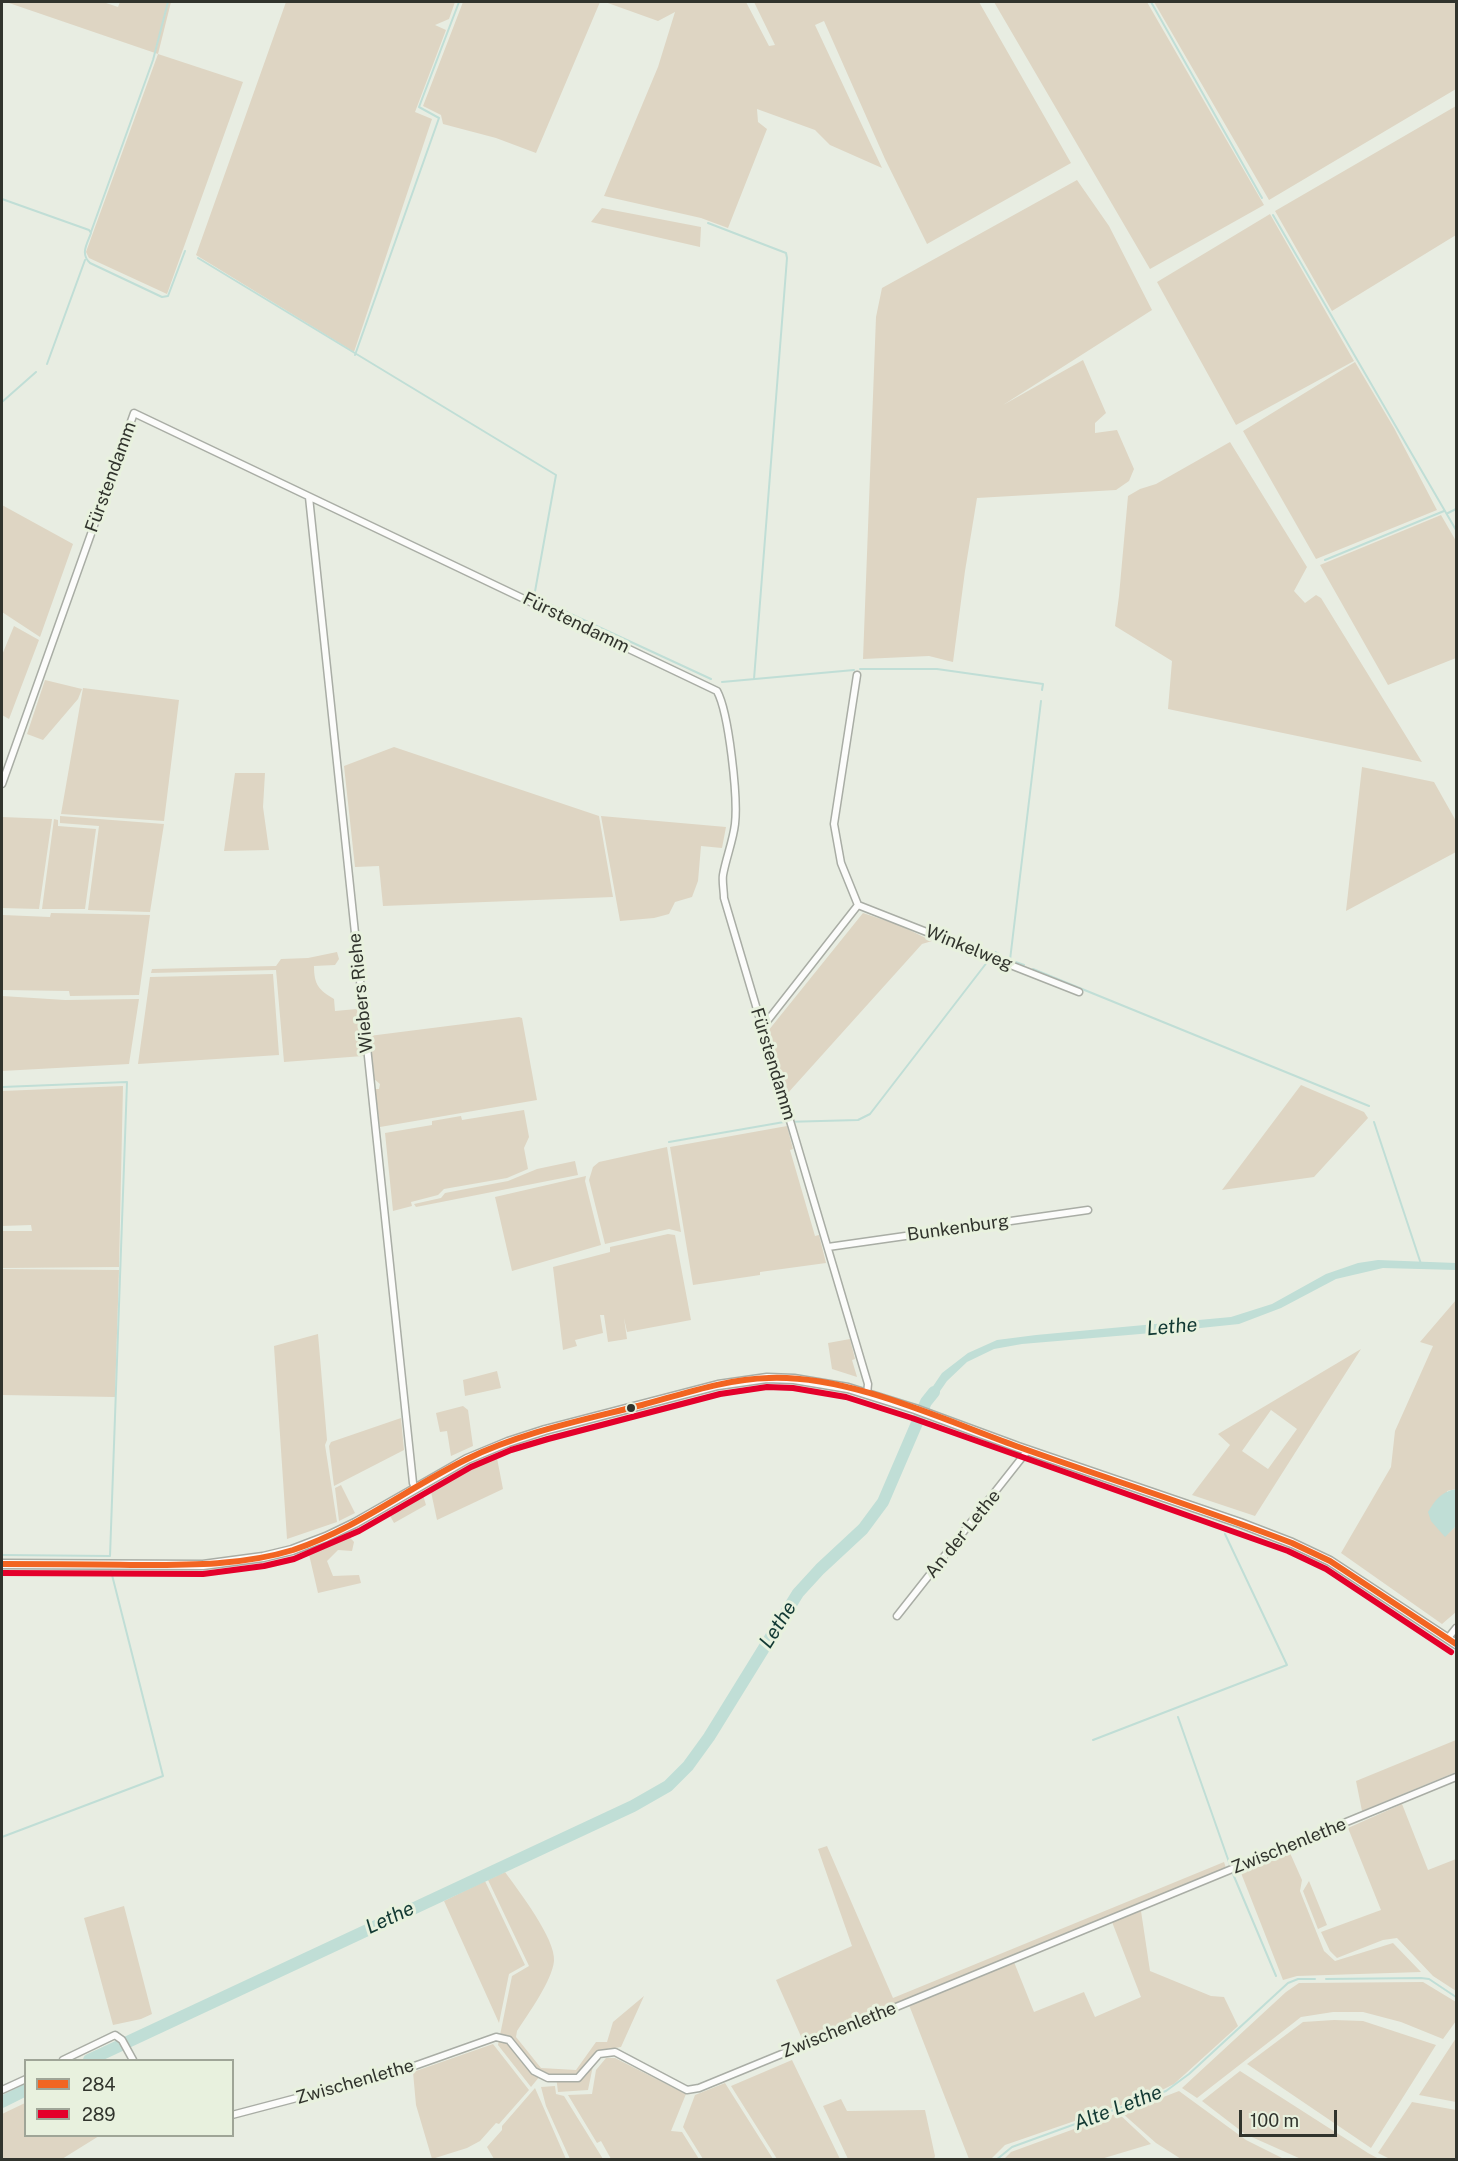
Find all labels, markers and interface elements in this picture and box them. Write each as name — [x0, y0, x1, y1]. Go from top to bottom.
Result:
street label: Fürstendamm — [81, 419, 141, 535]
street label: Fürstendamm — [519, 588, 633, 658]
street label: Winkelweg — [922, 921, 1016, 975]
street label: Wiebers Riehe — [344, 932, 378, 1054]
street label: Fürstendamm — [746, 1005, 800, 1123]
street label: Bunkenburg — [906, 1210, 1010, 1246]
water label: Lethe — [1146, 1313, 1198, 1341]
unlabelled marker — [625, 1402, 637, 1414]
street label: An der Lethe — [921, 1486, 1005, 1582]
water label: Lethe — [754, 1597, 802, 1653]
street label: Zwischenlethe — [1228, 1813, 1350, 1879]
water label: Lethe — [362, 1896, 418, 1940]
street label: Zwischenlethe — [778, 1997, 900, 2063]
street label: Zwischenlethe — [293, 2055, 417, 2109]
legend — [24, 2059, 234, 2137]
text: 284 — [82, 2074, 116, 2095]
water label: Alte Lethe — [1070, 2080, 1166, 2136]
scale bar — [1242, 2098, 1340, 2136]
text: 289 — [82, 2104, 116, 2125]
text: 100 m — [1250, 2110, 1299, 2131]

